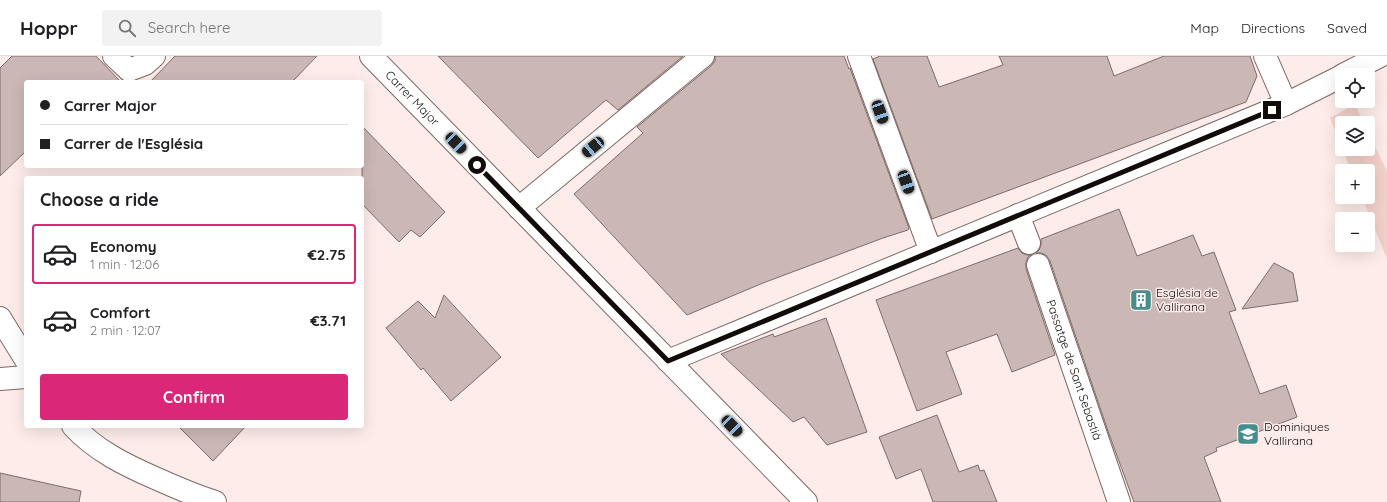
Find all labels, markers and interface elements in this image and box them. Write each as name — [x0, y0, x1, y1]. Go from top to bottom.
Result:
search box — [102, 10, 382, 46]
text: Hoppr — [20, 16, 78, 40]
icon: search — [116, 17, 138, 39]
text: Search here — [148, 18, 230, 37]
text: Map — [1190, 19, 1219, 37]
text: Directions — [1241, 19, 1305, 37]
text: Saved — [1327, 19, 1367, 37]
street label: Carrer Major — [382, 67, 443, 129]
map controls — [1335, 68, 1375, 252]
button: locate — [1335, 68, 1375, 108]
text: Carrer Major — [64, 96, 157, 115]
car — [870, 99, 890, 125]
route end — [1263, 101, 1281, 119]
button: layers — [1335, 116, 1375, 156]
car — [443, 130, 469, 156]
text: Carrer de l'Església — [64, 134, 203, 153]
car — [580, 135, 606, 159]
route start — [468, 156, 486, 174]
button: + — [1335, 164, 1375, 204]
car — [896, 169, 916, 195]
text: Choose a ride — [40, 188, 159, 211]
button: − — [1335, 212, 1375, 252]
icon: car — [42, 236, 78, 272]
text: Economy — [90, 237, 157, 256]
text: €2.75 — [307, 245, 346, 264]
text: 1 min · 12:06 — [90, 256, 159, 272]
place label: Església de Vallirana — [1156, 285, 1218, 314]
building icon: Església de Vallirana — [1128, 287, 1154, 313]
street label: Passatge de Sant Sebastià — [1043, 298, 1105, 442]
icon: car — [42, 302, 78, 338]
text: Comfort — [90, 303, 151, 322]
text: €3.71 — [310, 311, 346, 330]
text: 2 min · 12:07 — [90, 322, 161, 338]
button: Confirm — [40, 374, 348, 420]
car — [719, 413, 745, 439]
place label: Dominiques Vallirana — [1264, 419, 1330, 448]
school or university icon: Dominiques Vallirana — [1235, 421, 1261, 447]

